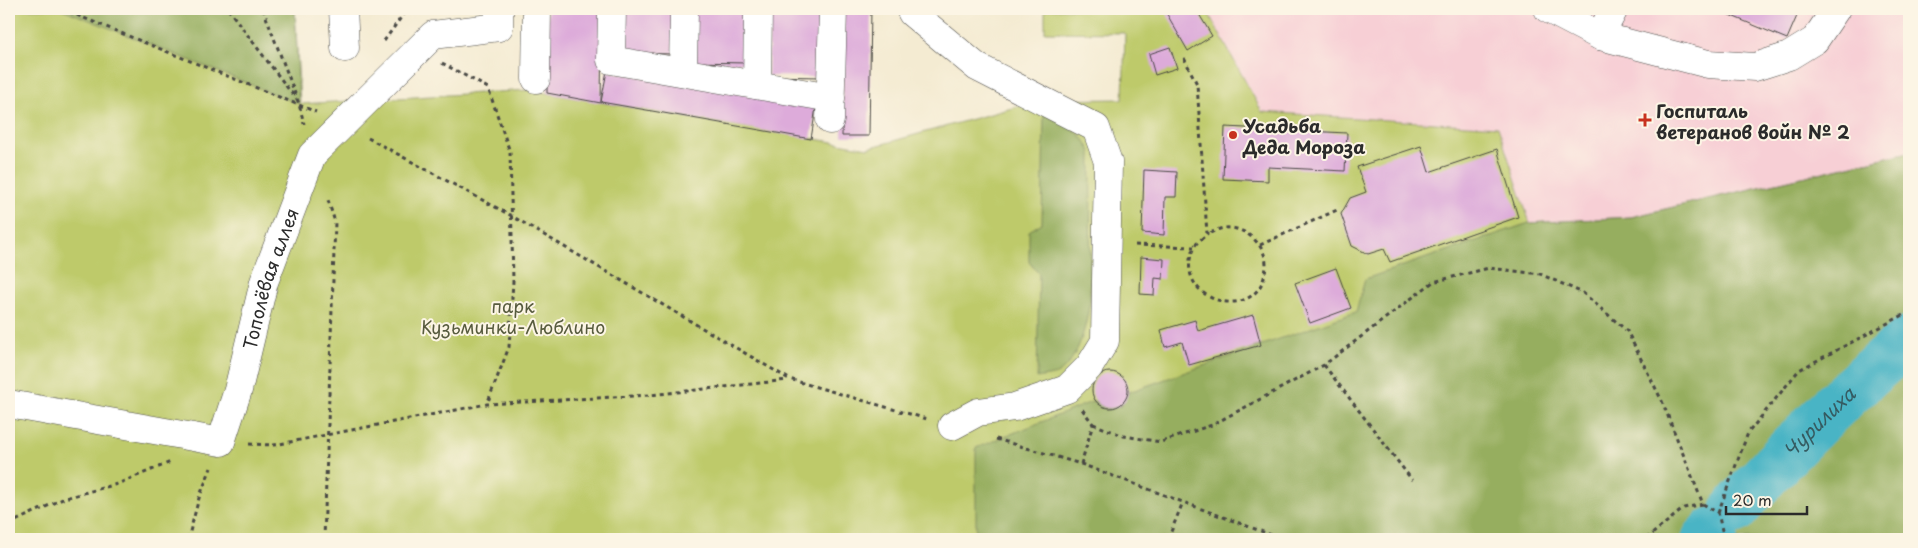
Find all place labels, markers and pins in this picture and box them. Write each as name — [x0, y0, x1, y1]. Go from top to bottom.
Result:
place label: Госпиталь ветеранов войн № 2 — [1656, 97, 1850, 145]
place label: Усадьба Деда Мороза — [1242, 112, 1365, 160]
marker: Госпиталь ветеранов войн № 2 — [1638, 113, 1652, 127]
marker: Усадьба Деда Мороза — [1227, 129, 1239, 141]

